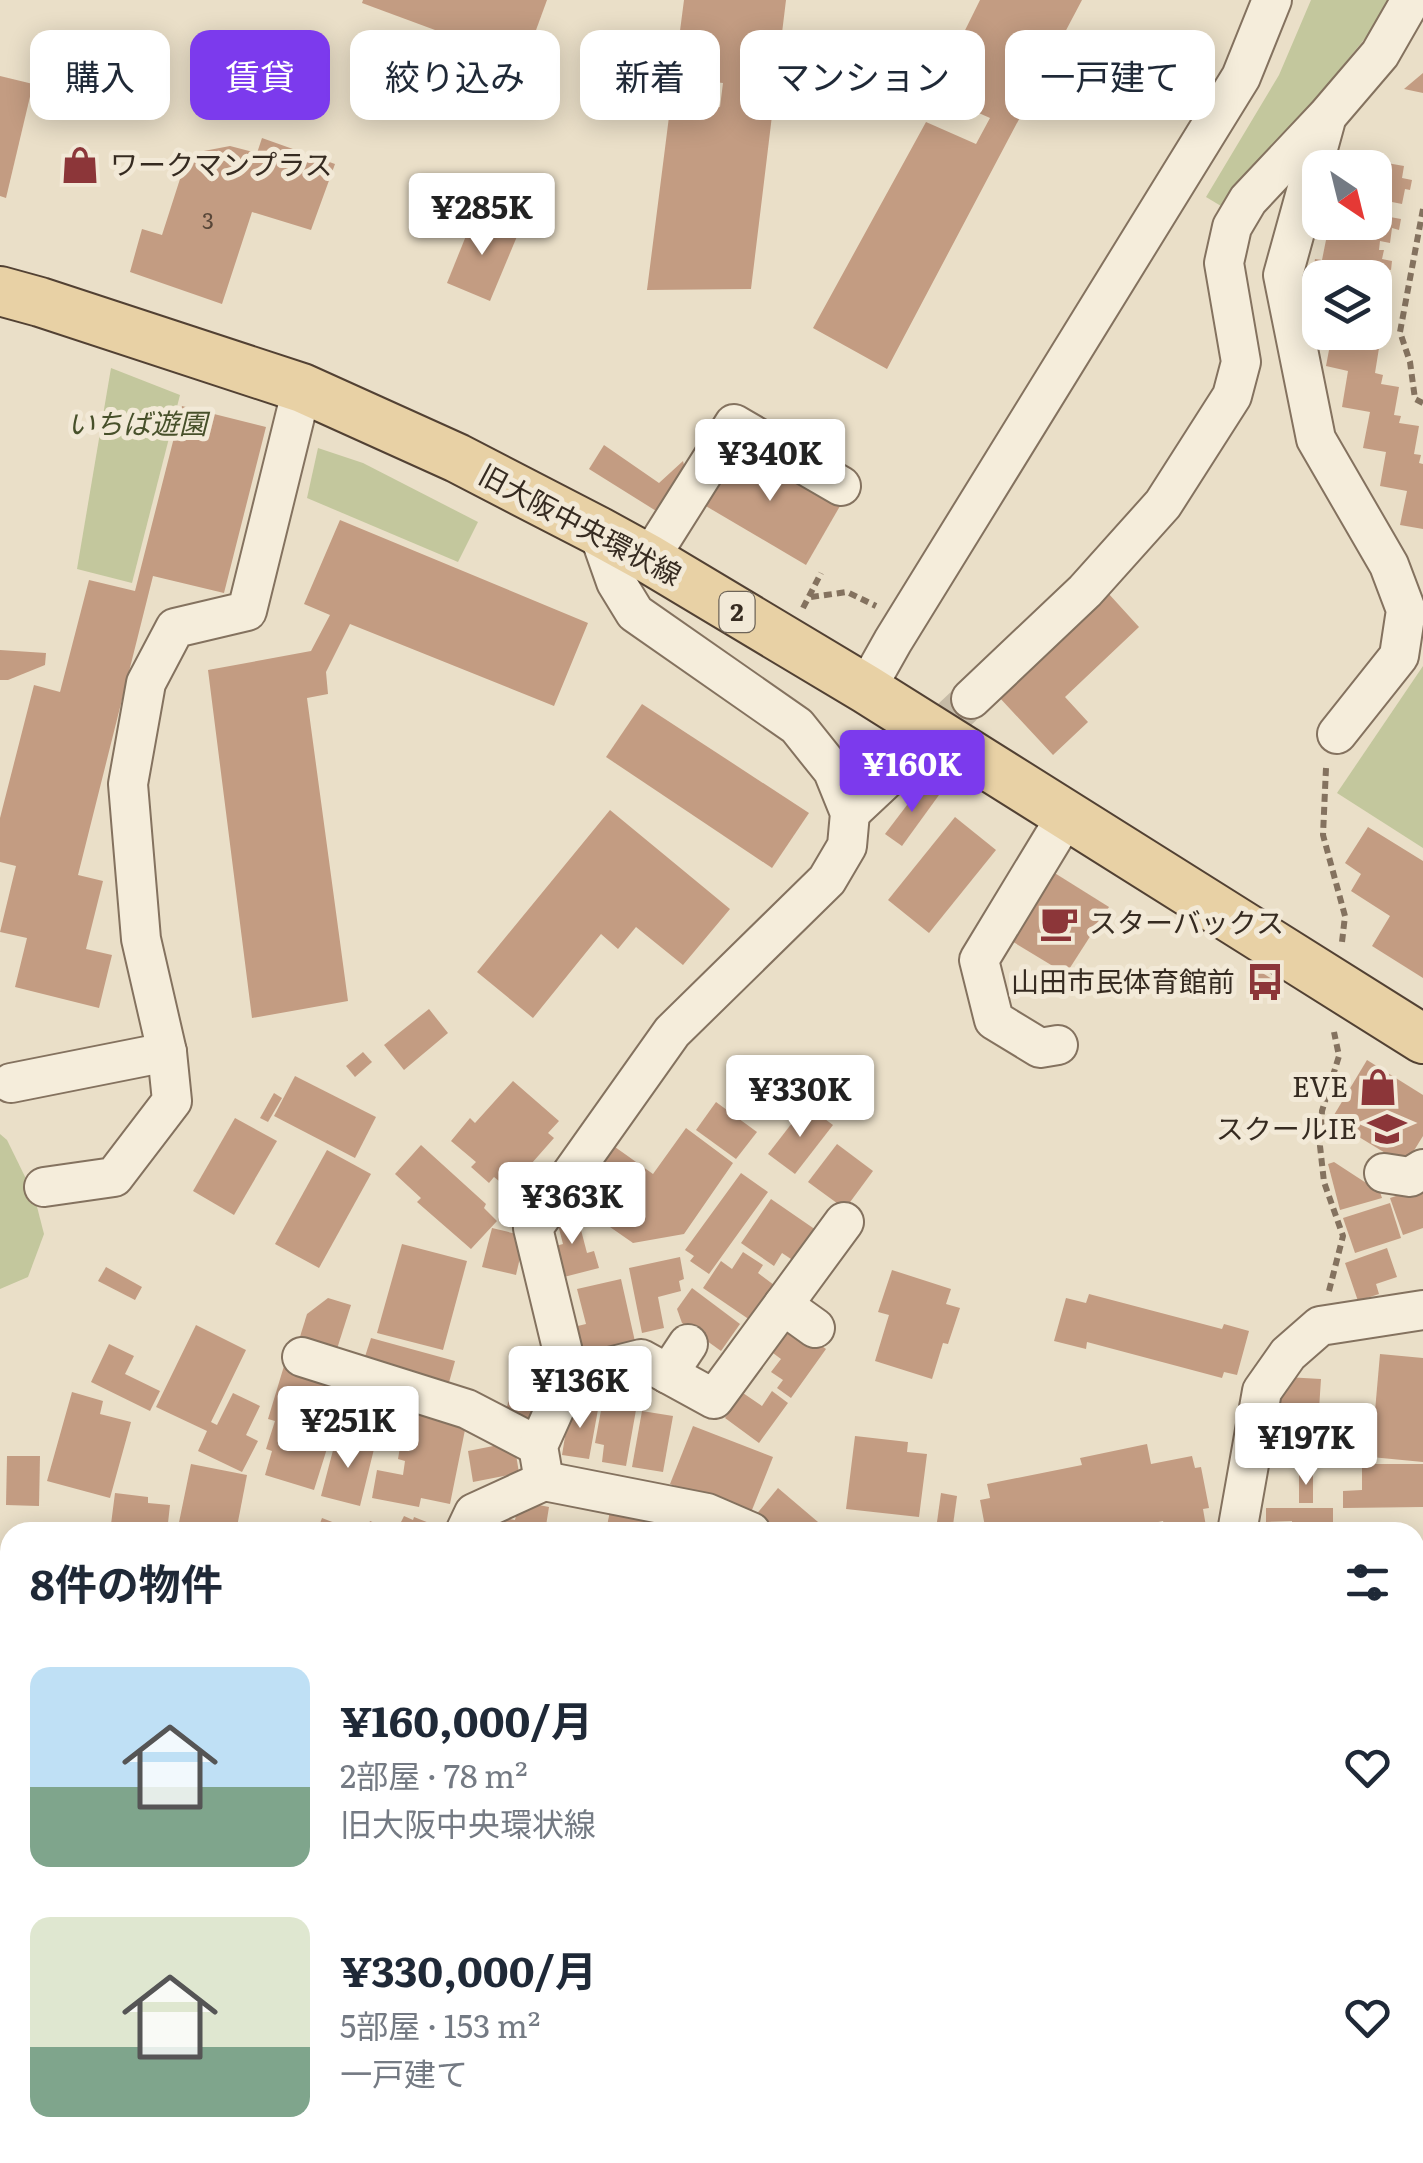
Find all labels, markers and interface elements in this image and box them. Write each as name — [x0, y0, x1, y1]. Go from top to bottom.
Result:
chip: 購入 — [30, 30, 170, 120]
chip: 賃貸 — [190, 30, 330, 120]
chip: 絞り込み — [350, 30, 560, 120]
chip: 新着 — [580, 30, 720, 120]
chip: マンション — [740, 30, 985, 120]
chip: 一戸建て — [1005, 30, 1215, 120]
place label: ワークマンプラス — [110, 142, 333, 184]
shop icon: ワークマンプラス — [59, 144, 101, 186]
north arrow — [1302, 150, 1392, 240]
map controls — [1302, 150, 1392, 350]
pin: ¥285K — [412, 173, 552, 258]
text: ¥285K — [431, 181, 533, 229]
house number: 3 — [202, 203, 214, 236]
button: layers — [1302, 260, 1392, 350]
park label: いちば遊園 — [67, 401, 211, 443]
pin: ¥340K — [700, 419, 840, 504]
text: ¥340K — [717, 427, 823, 475]
street label: 旧大阪中央環状線 — [472, 452, 690, 594]
road number: 2 — [720, 592, 754, 632]
pin: ¥160K — [842, 730, 982, 815]
text: ¥160K — [862, 738, 962, 786]
place label: スターバックス — [1089, 900, 1284, 942]
cafe icon: スターバックス — [1038, 902, 1080, 944]
place label: 山田市民体育館前 — [1011, 959, 1235, 1001]
bus stop icon: 山田市民体育館前 — [1244, 961, 1286, 1003]
pin: ¥330K — [730, 1055, 870, 1140]
text: ¥330K — [748, 1063, 852, 1111]
place label: EVE — [1292, 1064, 1348, 1106]
shop icon: EVE — [1357, 1066, 1399, 1108]
place label: スクールIE — [1216, 1106, 1357, 1148]
school or university icon: スクールIE — [1366, 1108, 1408, 1150]
pin: ¥363K — [502, 1162, 642, 1247]
text: ¥363K — [520, 1170, 624, 1218]
pin: ¥136K — [510, 1346, 650, 1431]
text: ¥136K — [531, 1354, 629, 1402]
pin: ¥251K — [278, 1386, 418, 1471]
text: ¥251K — [300, 1394, 396, 1442]
pin: ¥197K — [1236, 1403, 1376, 1488]
text: ¥197K — [1257, 1411, 1355, 1459]
text: 8件の物件 — [30, 1551, 223, 1613]
icon: filters — [1340, 1555, 1395, 1610]
text: ¥160,000/月 — [340, 1688, 593, 1750]
icon: home — [110, 1707, 230, 1827]
icon: heart — [1340, 1740, 1395, 1795]
text: 2部屋 · 78 m² — [340, 1750, 528, 1798]
text: 旧大阪中央環状線 — [340, 1798, 596, 1846]
text: ¥330,000/月 — [340, 1938, 597, 2000]
icon: home — [110, 1957, 230, 2077]
icon: heart — [1340, 1990, 1395, 2045]
text: 5部屋 · 153 m² — [340, 2000, 540, 2048]
text: 一戸建て — [340, 2048, 468, 2096]

